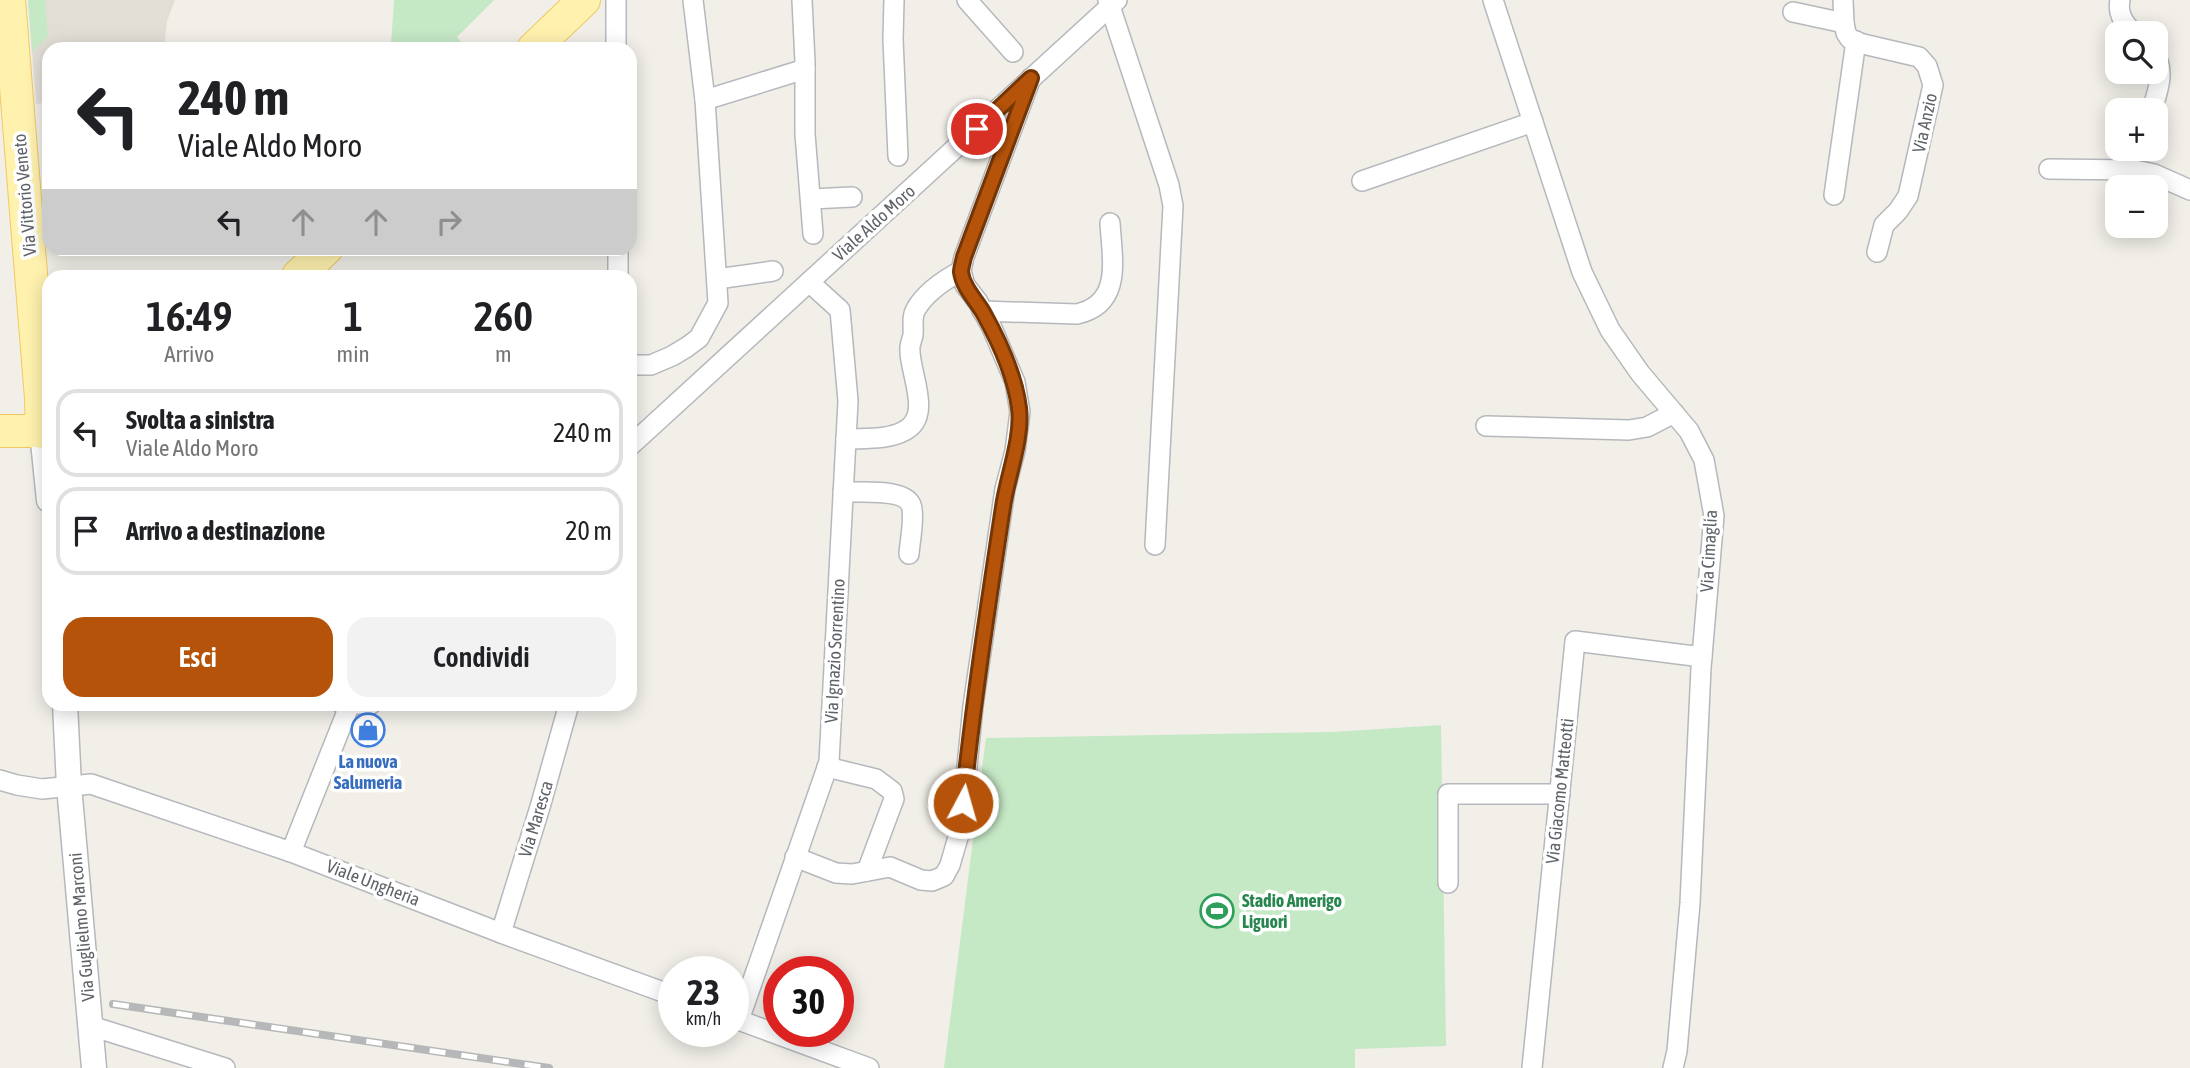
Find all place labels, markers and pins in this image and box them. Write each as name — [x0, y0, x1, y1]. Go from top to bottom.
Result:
pin — [947, 99, 1007, 159]
shop icon: La nuova Salumeria — [349, 711, 387, 749]
place label: La nuova Salumeria — [334, 751, 402, 793]
place label: Stadio Amerigo Liguori — [1242, 890, 1342, 932]
sports icon: Stadio Amerigo Liguori — [1198, 892, 1236, 930]

